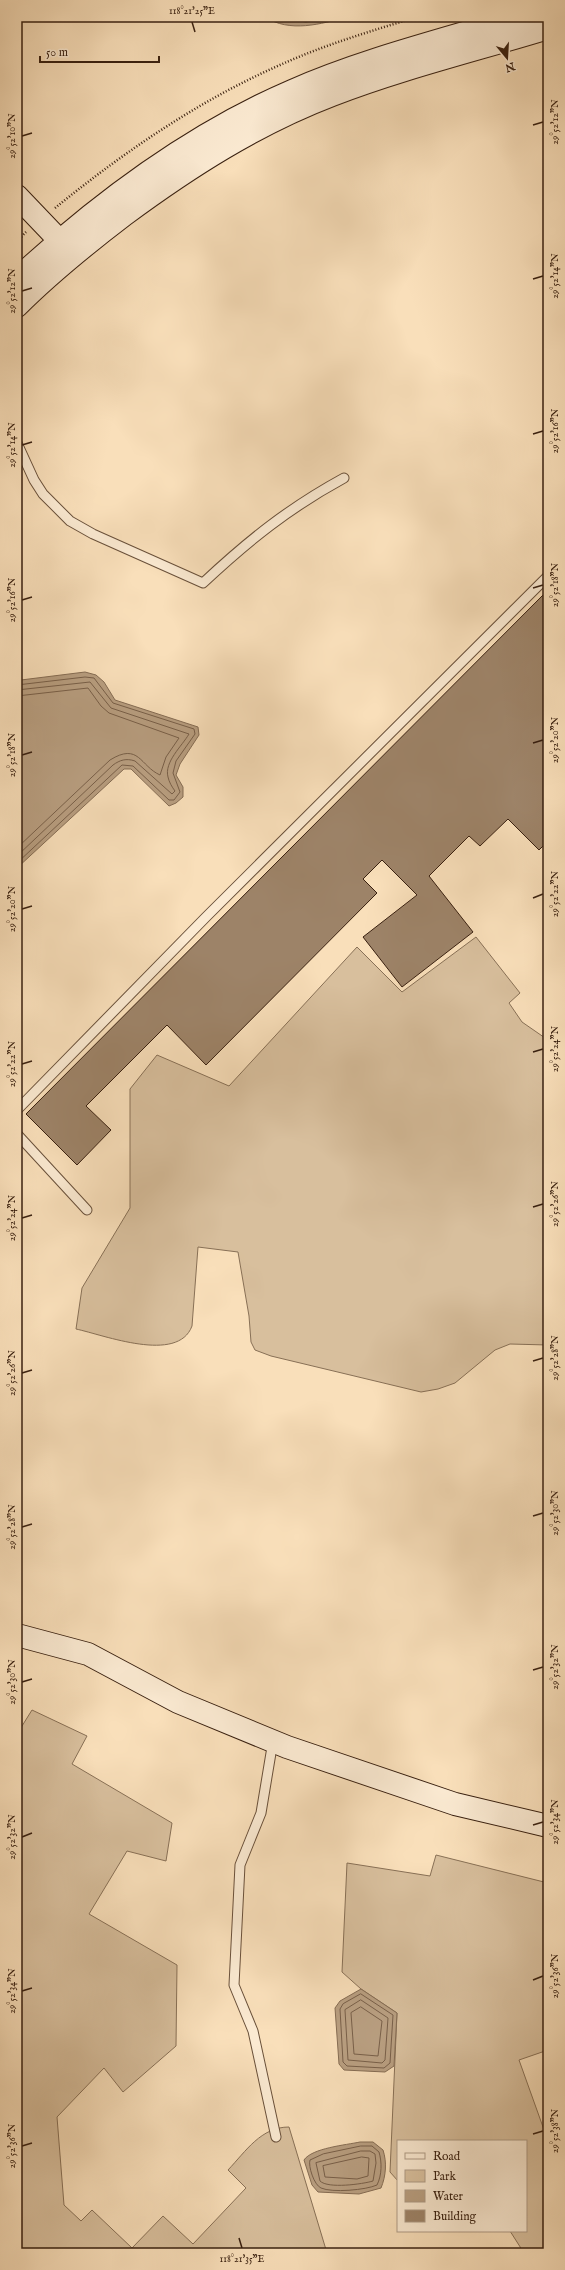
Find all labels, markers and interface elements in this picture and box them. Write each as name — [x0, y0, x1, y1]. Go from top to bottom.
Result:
text: 118°21'25"E — [169, 5, 215, 18]
scale bar — [40, 38, 159, 64]
north arrow — [487, 38, 527, 78]
text: 50 m — [46, 45, 68, 60]
text: N — [503, 58, 517, 75]
text: 29°52'12"N — [549, 99, 562, 145]
text: 29°52'10"N — [6, 113, 19, 159]
text: 29°52'14"N — [549, 253, 562, 299]
text: 29°52'12"N — [6, 268, 19, 314]
text: 29°52'16"N — [549, 408, 562, 453]
text: 29°52'14"N — [6, 422, 19, 468]
text: 29°52'18"N — [549, 562, 562, 607]
text: 29°52'16"N — [6, 577, 19, 622]
text: 29°52'20"N — [549, 716, 562, 763]
text: 29°52'18"N — [6, 732, 19, 777]
text: 29°52'22"N — [549, 871, 562, 917]
text: 29°52'20"N — [6, 885, 19, 932]
text: 29°52'24"N — [549, 1025, 562, 1072]
text: 29°52'22"N — [6, 1041, 19, 1087]
text: 29°52'26"N — [549, 1181, 562, 1227]
text: 29°52'24"N — [6, 1194, 19, 1241]
text: 29°52'28"N — [549, 1335, 562, 1381]
text: 29°52'26"N — [6, 1350, 19, 1396]
text: 29°52'30"N — [549, 1490, 562, 1536]
text: 29°52'28"N — [6, 1504, 19, 1550]
text: 29°52'32"N — [549, 1644, 562, 1690]
text: 29°52'30"N — [6, 1659, 19, 1705]
text: 29°52'34"N — [549, 1799, 562, 1845]
text: 29°52'32"N — [6, 1814, 19, 1860]
text: 29°52'36"N — [549, 1953, 562, 1998]
text: 29°52'34"N — [6, 1968, 19, 2014]
text: 29°52'38"N — [549, 2108, 562, 2153]
text: 29°52'36"N — [6, 2123, 19, 2168]
legend — [397, 2140, 527, 2232]
text: Road — [433, 2149, 461, 2164]
text: Park — [433, 2169, 456, 2184]
text: Water — [433, 2189, 464, 2204]
text: Building — [433, 2209, 477, 2224]
text: 118°21'35"E — [220, 2253, 265, 2266]

